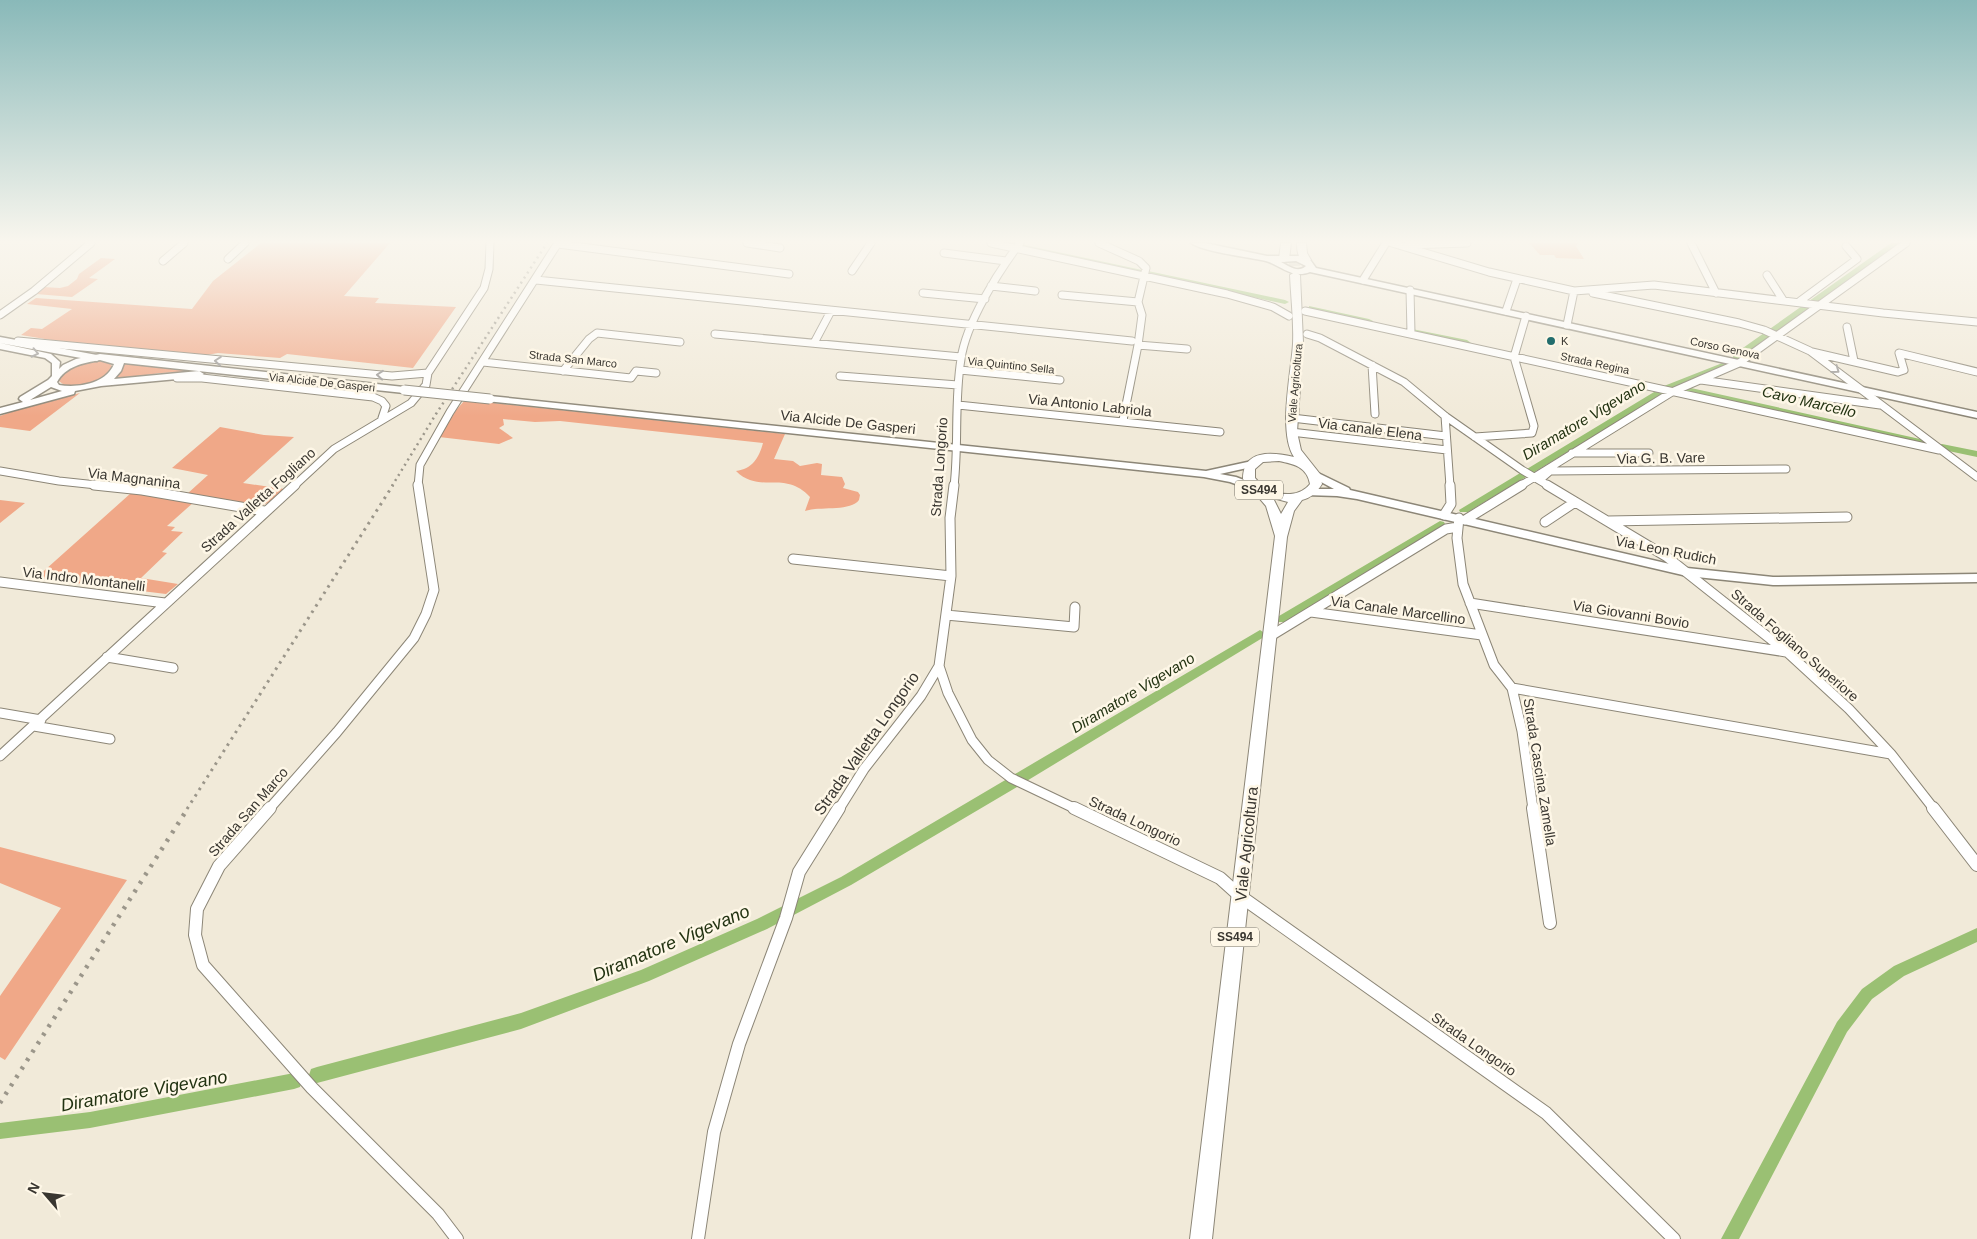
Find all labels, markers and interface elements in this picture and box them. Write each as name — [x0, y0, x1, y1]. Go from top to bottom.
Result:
marker: K — [1545, 335, 1557, 347]
place label: K — [1561, 335, 1569, 347]
street label: Corso Genova — [1689, 335, 1762, 361]
street label: Viale Agricoltura — [1286, 342, 1305, 423]
one-way arrow — [31, 348, 40, 358]
street label: Strada San Marco — [528, 348, 618, 370]
street label: Strada Regina — [1559, 350, 1632, 376]
street label: Via Quintino Sella — [967, 354, 1056, 376]
one-way arrow — [214, 356, 222, 367]
one-way arrow — [1830, 365, 1839, 373]
street label: Via Alcide De Gasperi — [268, 370, 376, 394]
one-way arrow — [376, 370, 384, 381]
water label: Diramatore Vigevano — [1519, 376, 1648, 463]
water label: Cavo Marcello — [1760, 382, 1858, 421]
street label: Via Antonio Labriola — [1027, 391, 1153, 419]
street label: Via Alcide De Gasperi — [780, 407, 916, 437]
street label: Via canale Elena — [1317, 415, 1423, 443]
street label: Strada Longorio — [928, 417, 950, 517]
street label: Strada Valletta Fogliano — [198, 444, 319, 556]
street label: Via G. B. Vare — [1617, 449, 1705, 467]
street label: Via Magnanina — [87, 464, 181, 492]
road number: SS494 — [1235, 480, 1283, 500]
street label: Via Leon Rudich — [1614, 532, 1718, 568]
street label: Via Indro Montanelli — [22, 564, 146, 594]
street label: Strada Fogliano Superiore — [1728, 585, 1862, 705]
street label: Via Canale Marcellino — [1330, 593, 1467, 627]
street label: Via Giovanni Bovio — [1571, 597, 1691, 631]
water label: Diramatore Vigevano — [1068, 649, 1197, 736]
street label: Strada Valletta Longorio — [811, 669, 922, 818]
street label: Strada Cascina Zamella — [1520, 697, 1560, 847]
street label: Strada San Marco — [205, 764, 291, 860]
street label: Viale Agricoltura — [1232, 786, 1261, 902]
street label: Strada Longorio — [1086, 793, 1184, 849]
water label: Diramatore Vigevano — [589, 901, 753, 985]
road number: SS494 — [1211, 928, 1259, 946]
street label: Strada Longorio — [1429, 1009, 1520, 1079]
water label: Diramatore Vigevano — [59, 1066, 229, 1116]
north arrow — [20, 1169, 70, 1219]
text: N — [24, 1180, 43, 1196]

